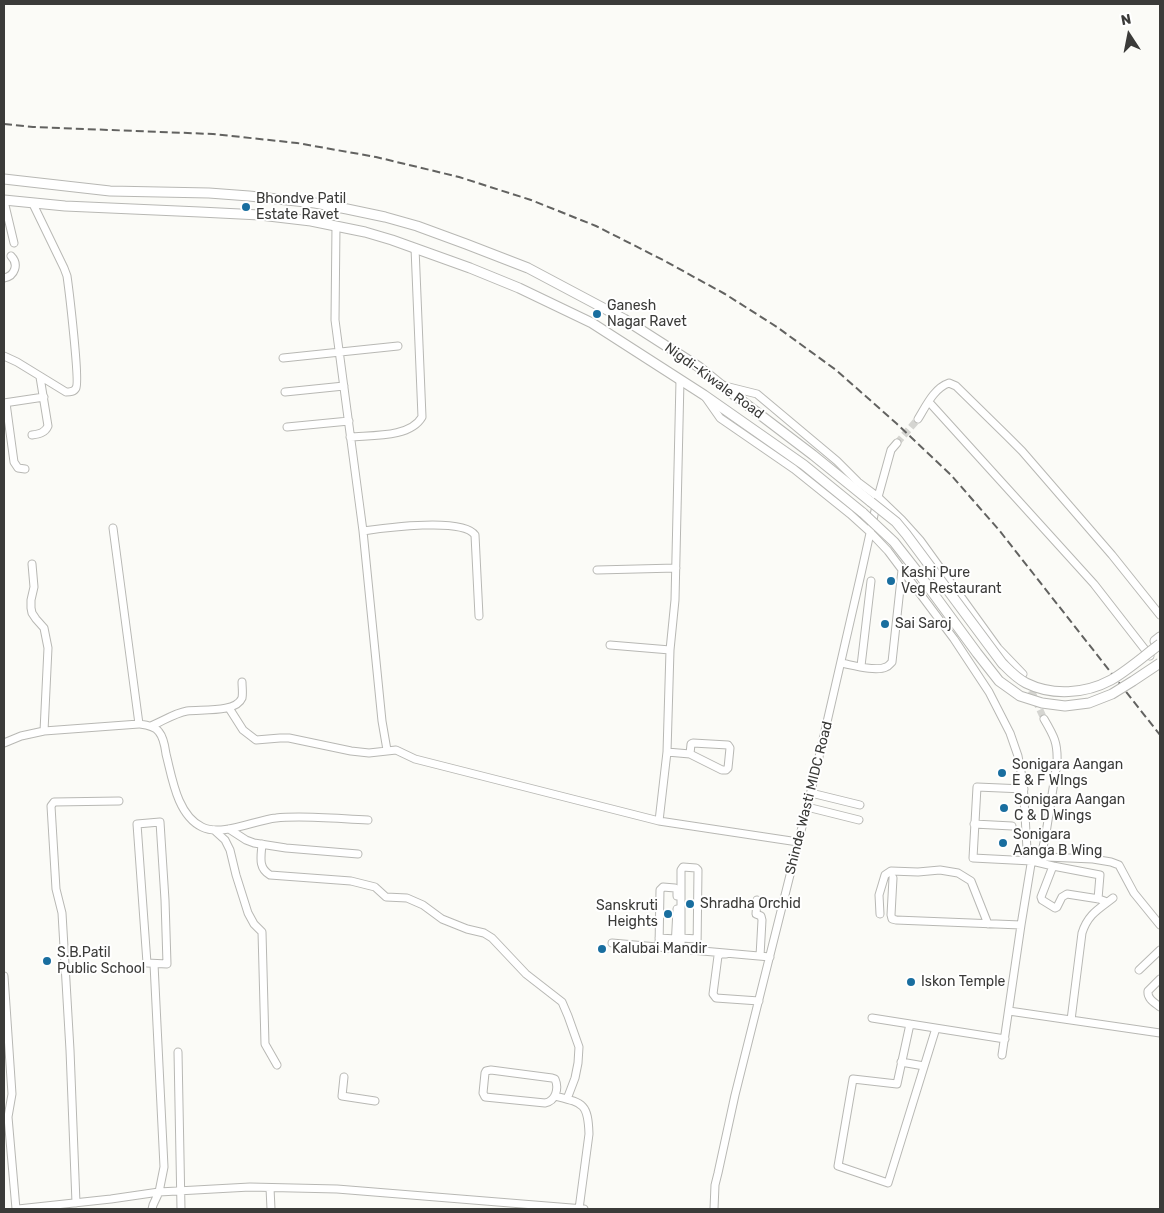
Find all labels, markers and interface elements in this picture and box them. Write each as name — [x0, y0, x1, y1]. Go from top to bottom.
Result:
north arrow — [1104, 10, 1154, 60]
text: N — [1119, 10, 1133, 29]
place label: Bhondve Patil Estate Ravet — [256, 191, 346, 223]
marker: Bhondve Patil Estate Ravet — [240, 201, 252, 213]
place label: Ganesh Nagar Ravet — [607, 298, 687, 331]
marker: Ganesh Nagar Ravet — [591, 308, 603, 320]
street label: Nigdi-Kiwale Road — [661, 339, 767, 423]
place label: Kashi Pure Veg Restaurant — [901, 565, 1002, 598]
marker: Kashi Pure Veg Restaurant — [885, 575, 897, 587]
place label: Sai Saroj — [895, 616, 951, 632]
marker: Sai Saroj — [879, 618, 891, 630]
street label: Shinde Wasti MIDC Road — [782, 720, 836, 876]
place label: Sonigara Aangan E & F WIngs — [1012, 757, 1123, 790]
marker: Sonigara Aangan E & F WIngs — [996, 767, 1008, 779]
place label: Sonigara Aangan C & D Wings — [1014, 792, 1125, 824]
marker: Sonigara Aangan C & D Wings — [998, 802, 1010, 814]
place label: Sonigara Aanga B Wing — [1013, 827, 1102, 860]
marker: Sonigara Aanga B Wing — [997, 837, 1009, 849]
place label: Shradha Orchid — [700, 896, 801, 912]
place label: Sanskruti Heights — [596, 898, 658, 930]
marker: Shradha Orchid — [684, 898, 696, 910]
marker: Sanskruti Heights — [662, 908, 674, 920]
place label: Kalubai Mandir — [612, 941, 707, 957]
marker: Kalubai Mandir — [596, 943, 608, 955]
place label: S.B.Patil Public School — [57, 945, 145, 978]
marker: S.B.Patil Public School — [41, 955, 53, 967]
place label: Iskon Temple — [921, 974, 1005, 990]
marker: Iskon Temple — [905, 976, 917, 988]

